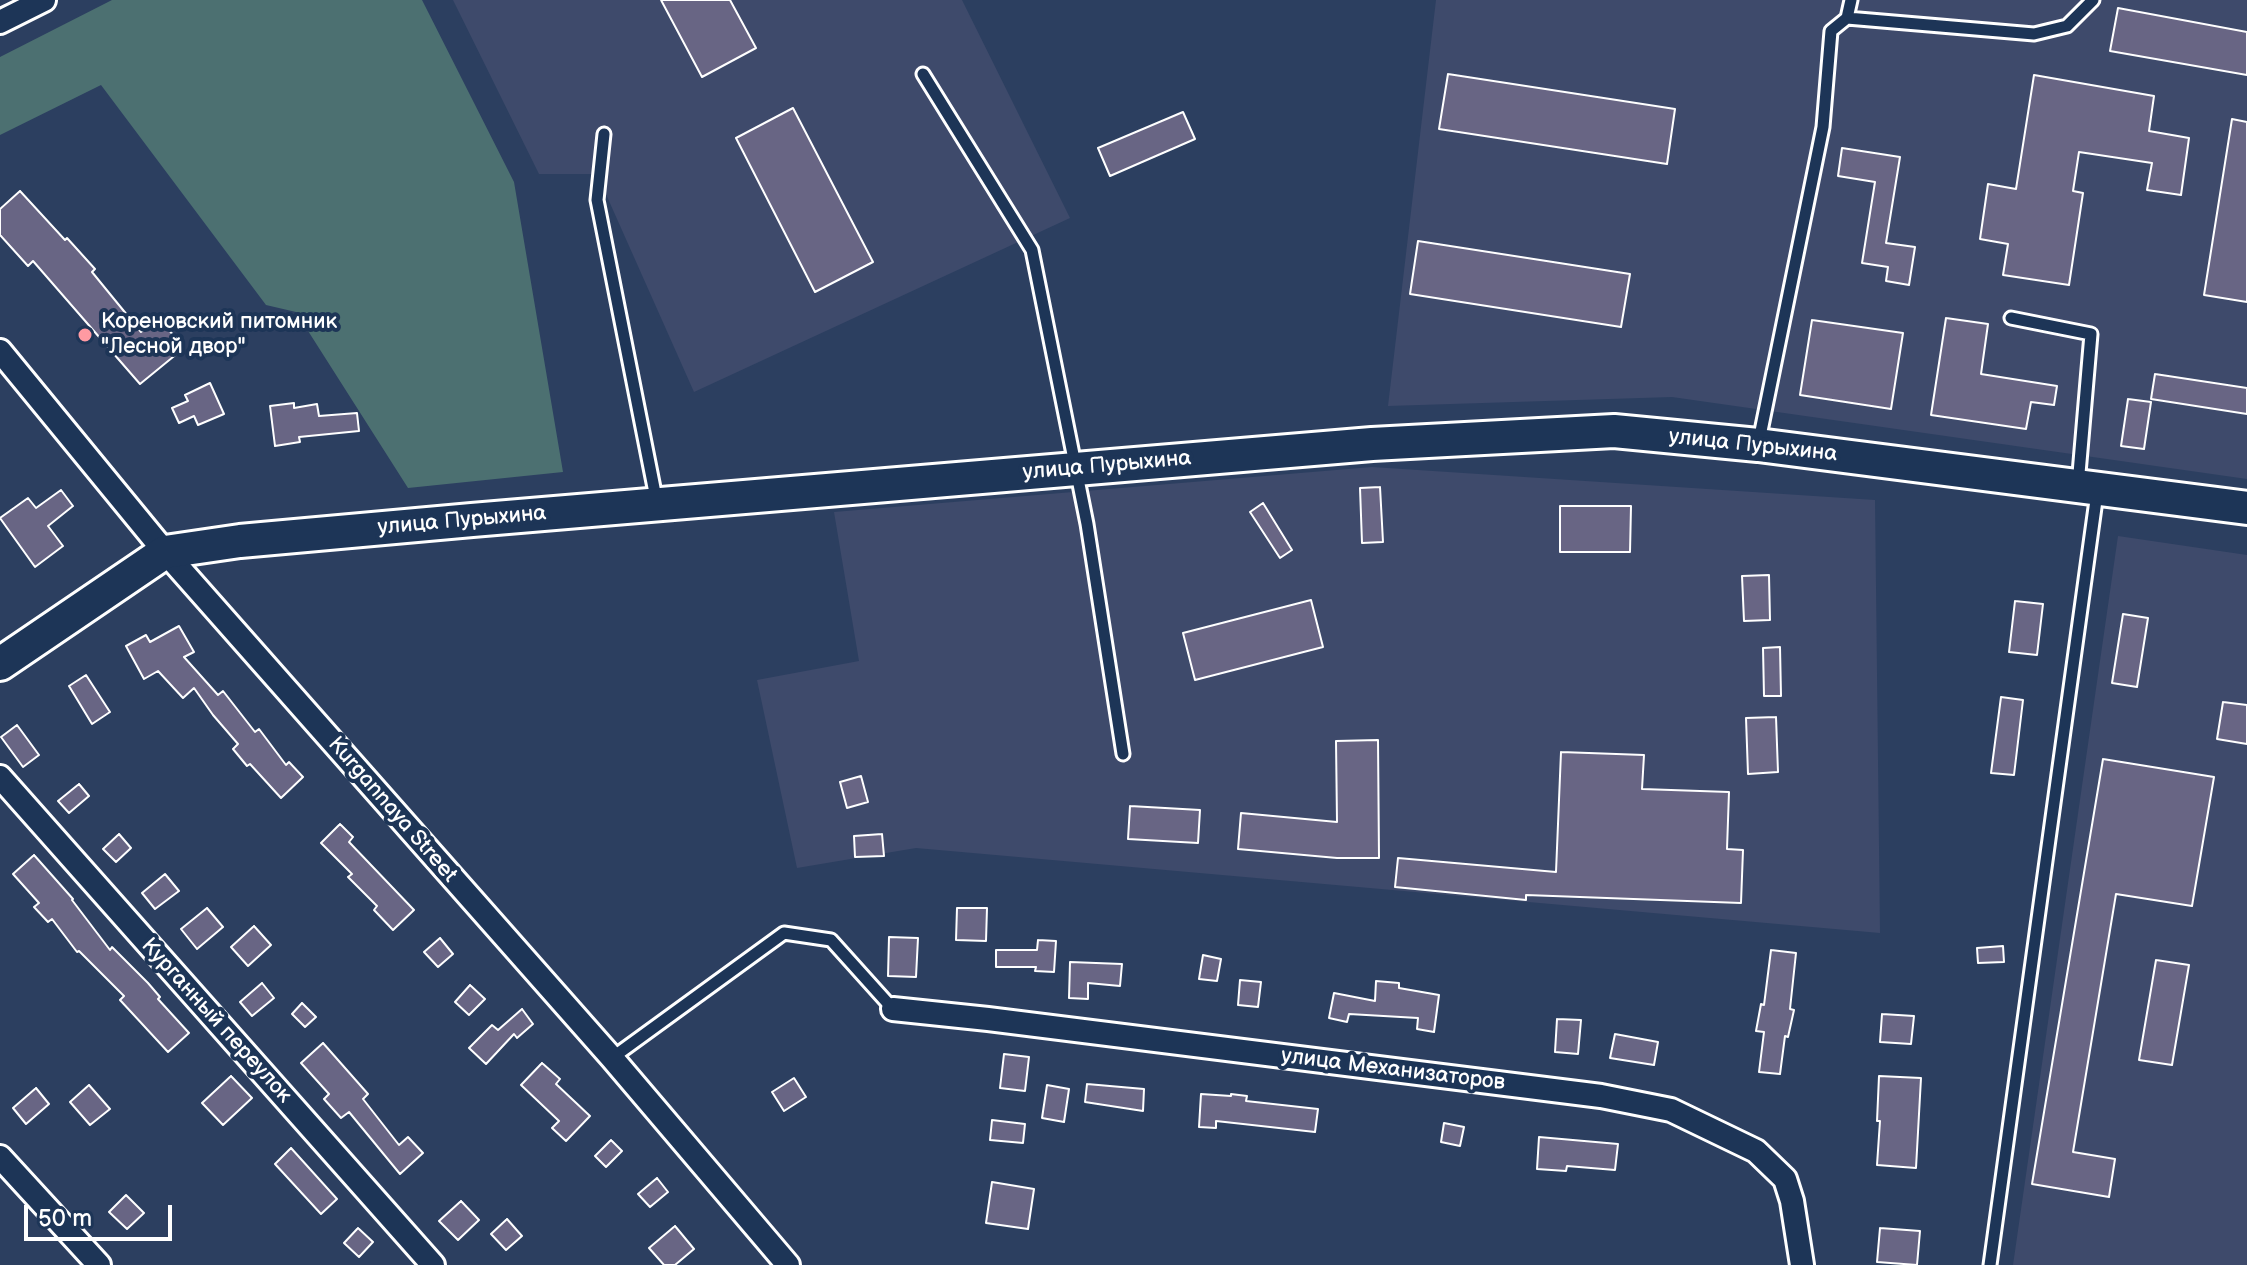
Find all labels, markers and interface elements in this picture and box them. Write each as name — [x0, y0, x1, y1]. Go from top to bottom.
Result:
place label: Кореновский питомник "Лесной двор" — [101, 309, 337, 360]
marker: Кореновский питомник "Лесной двор" — [76, 326, 94, 344]
street label: улица Пурыхина — [1667, 424, 1839, 468]
street label: улица Пурыхина — [1022, 445, 1192, 487]
street label: улица Пурыхина — [377, 500, 547, 542]
street label: Kurgannaya Street — [322, 732, 462, 888]
street label: Курганный переулок — [135, 933, 297, 1109]
street label: улица Механизаторов — [1280, 1043, 1506, 1097]
scale bar — [28, 1189, 176, 1239]
text: 50 m — [38, 1204, 92, 1233]

